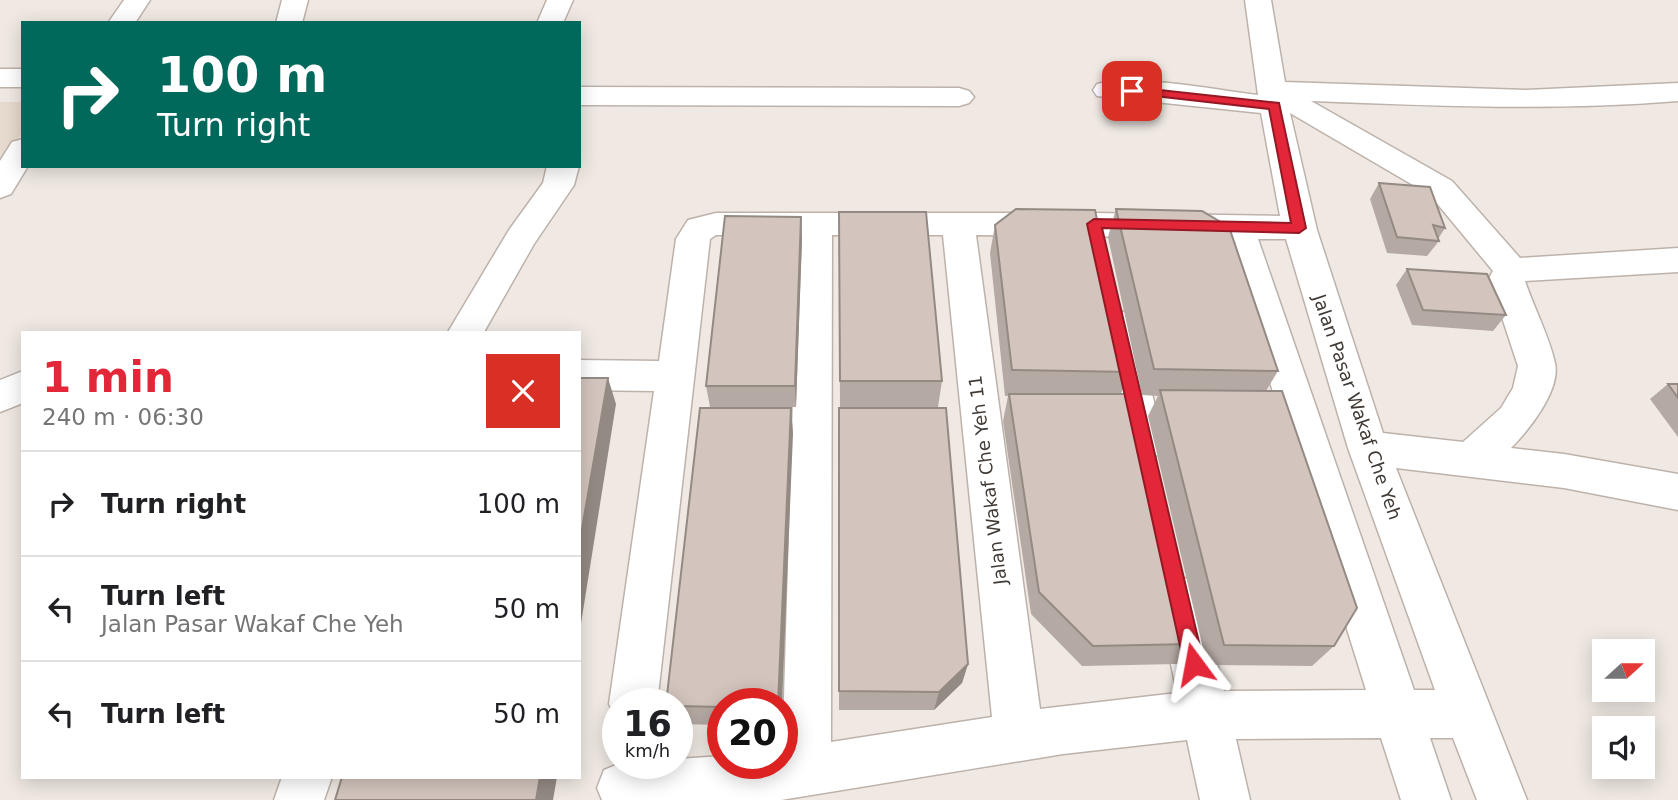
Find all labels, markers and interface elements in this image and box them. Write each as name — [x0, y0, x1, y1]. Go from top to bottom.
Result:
text: 100 m — [157, 47, 327, 104]
icon: right — [42, 49, 133, 140]
pin — [1102, 61, 1162, 121]
icon: arrive — [1113, 72, 1151, 110]
text: Turn right — [157, 106, 310, 144]
street label: Jalan Pasar Wakaf Che Yeh — [1309, 291, 1406, 522]
text: 1 min — [42, 353, 174, 402]
button: close — [486, 354, 560, 428]
street label: Jalan Wakaf Che Yeh 11 — [964, 374, 1011, 587]
text: 240 m · 06:30 — [42, 404, 204, 430]
icon: right — [42, 485, 80, 523]
text: Turn right — [101, 489, 246, 519]
text: 100 m — [477, 489, 560, 519]
text: Turn left — [101, 581, 225, 611]
icon: left — [42, 590, 80, 628]
text: 50 m — [493, 594, 560, 624]
text: Jalan Pasar Wakaf Che Yeh — [101, 611, 404, 637]
position arrow — [1157, 627, 1231, 701]
north arrow — [1592, 639, 1656, 702]
map controls — [1592, 639, 1655, 779]
speed limit sign: 20 — [707, 688, 798, 779]
icon: left — [42, 695, 80, 733]
text: Turn left — [101, 699, 225, 729]
text: 50 m — [493, 699, 560, 729]
text: 16 — [623, 704, 672, 744]
button: sound — [1592, 716, 1655, 779]
text: km/h — [625, 740, 670, 761]

